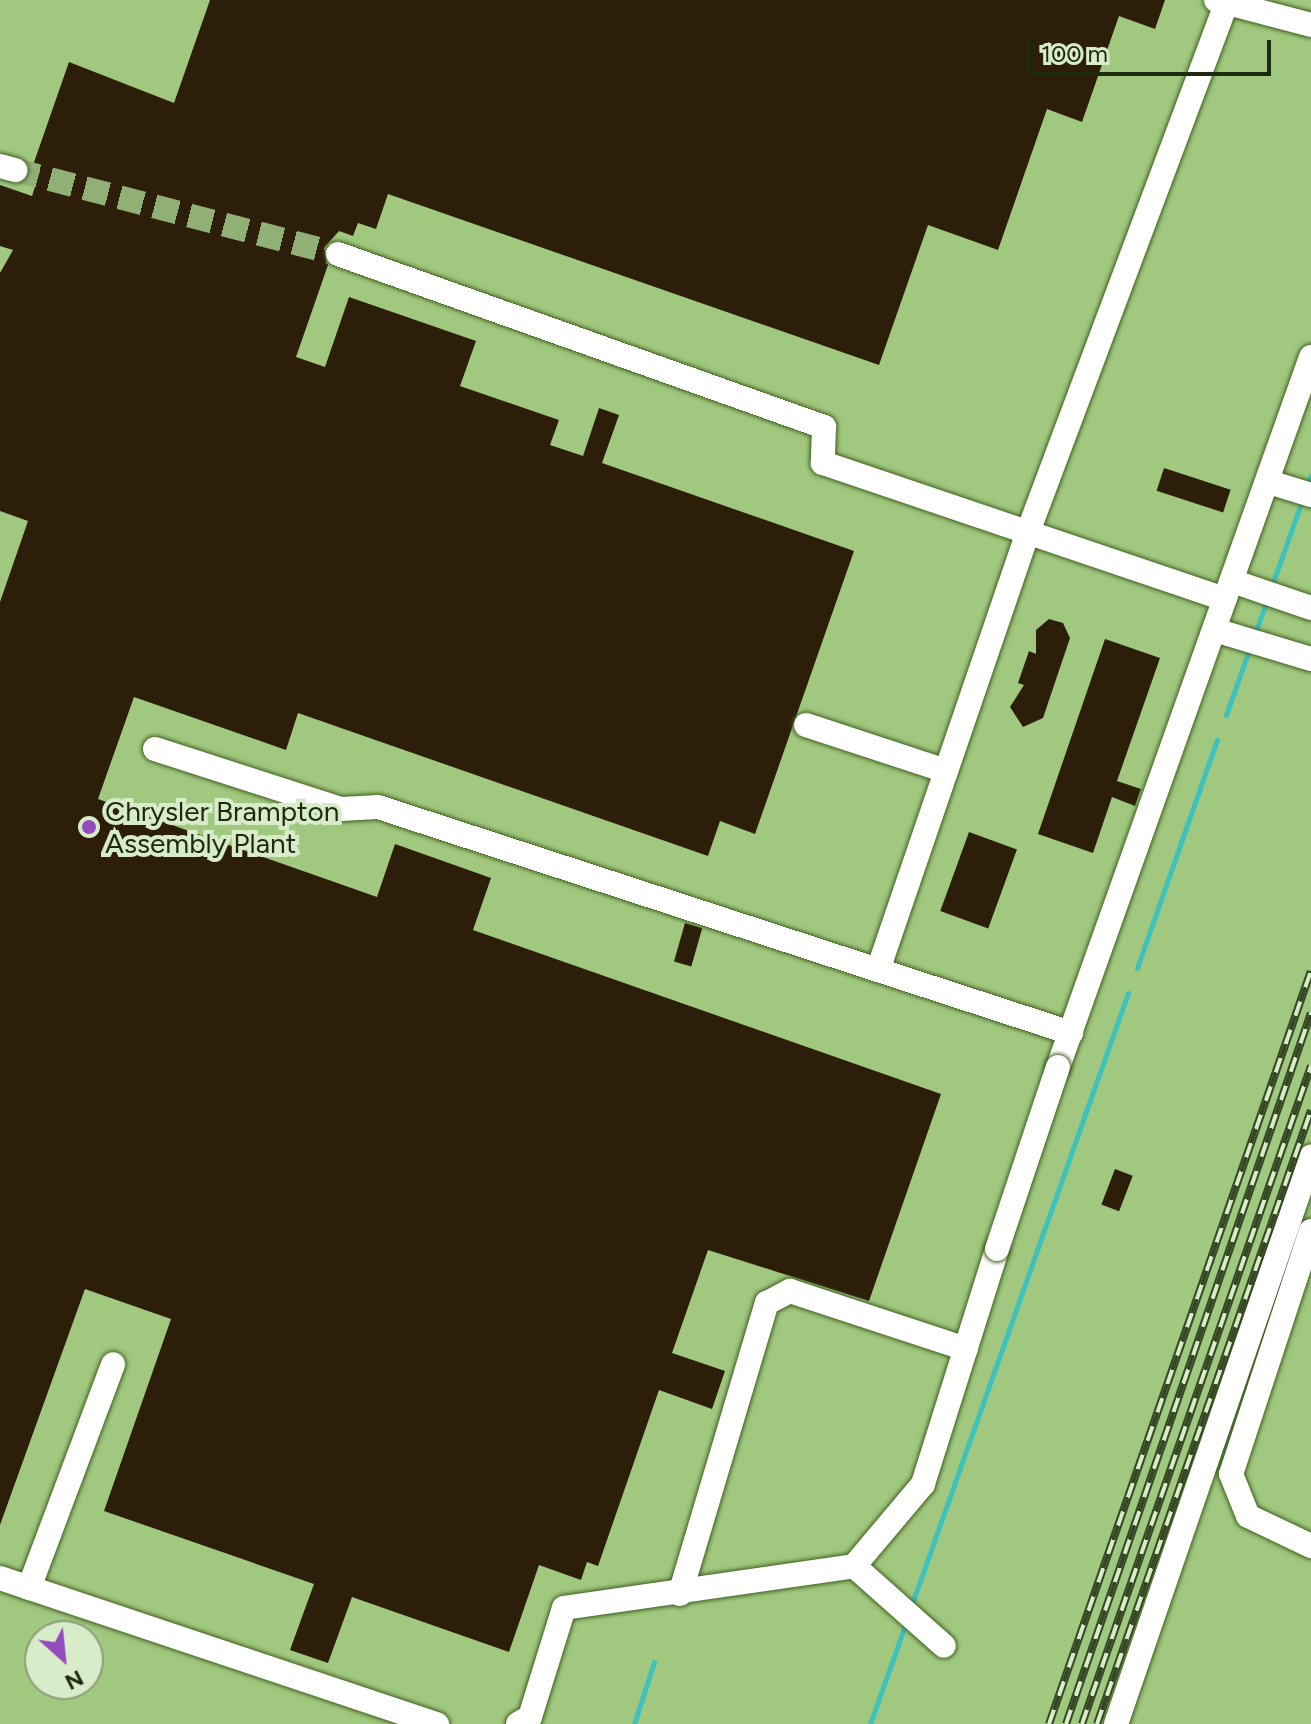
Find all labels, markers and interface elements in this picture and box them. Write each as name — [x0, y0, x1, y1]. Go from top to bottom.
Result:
scale bar — [1031, 24, 1275, 74]
text: 100 m — [1041, 39, 1108, 68]
place label: Chrysler Brampton Assembly Plant — [105, 794, 339, 860]
marker: Chrysler Brampton Assembly Plant — [80, 818, 98, 836]
north arrow — [24, 1620, 104, 1700]
text: N — [61, 1664, 88, 1696]

